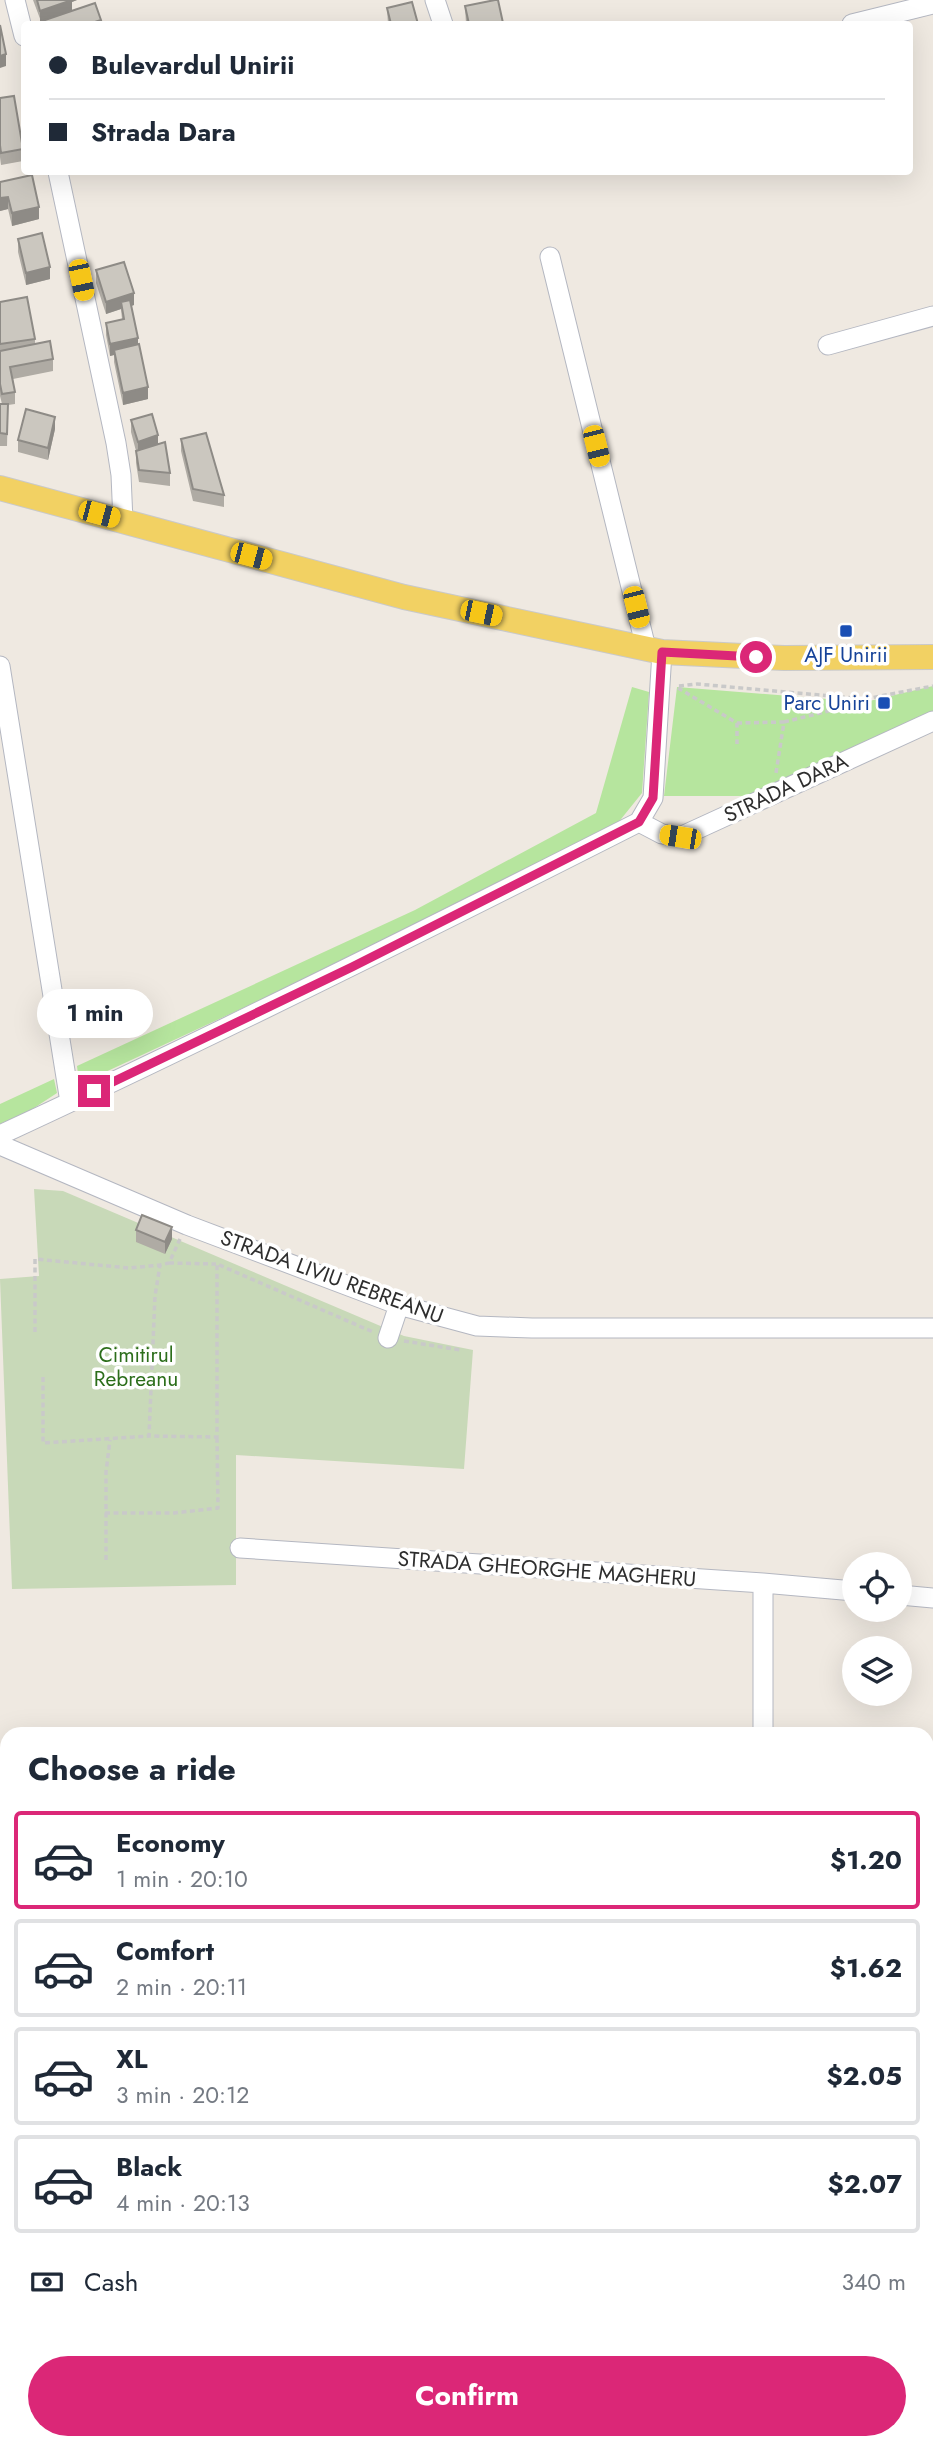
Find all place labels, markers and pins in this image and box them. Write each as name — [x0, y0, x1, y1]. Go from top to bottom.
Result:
marker: AJF Unirii — [838, 623, 854, 639]
place label: AJF Unirii — [804, 640, 888, 670]
place label: Parc Uniri — [784, 688, 870, 718]
marker: Parc Uniri — [876, 695, 892, 711]

